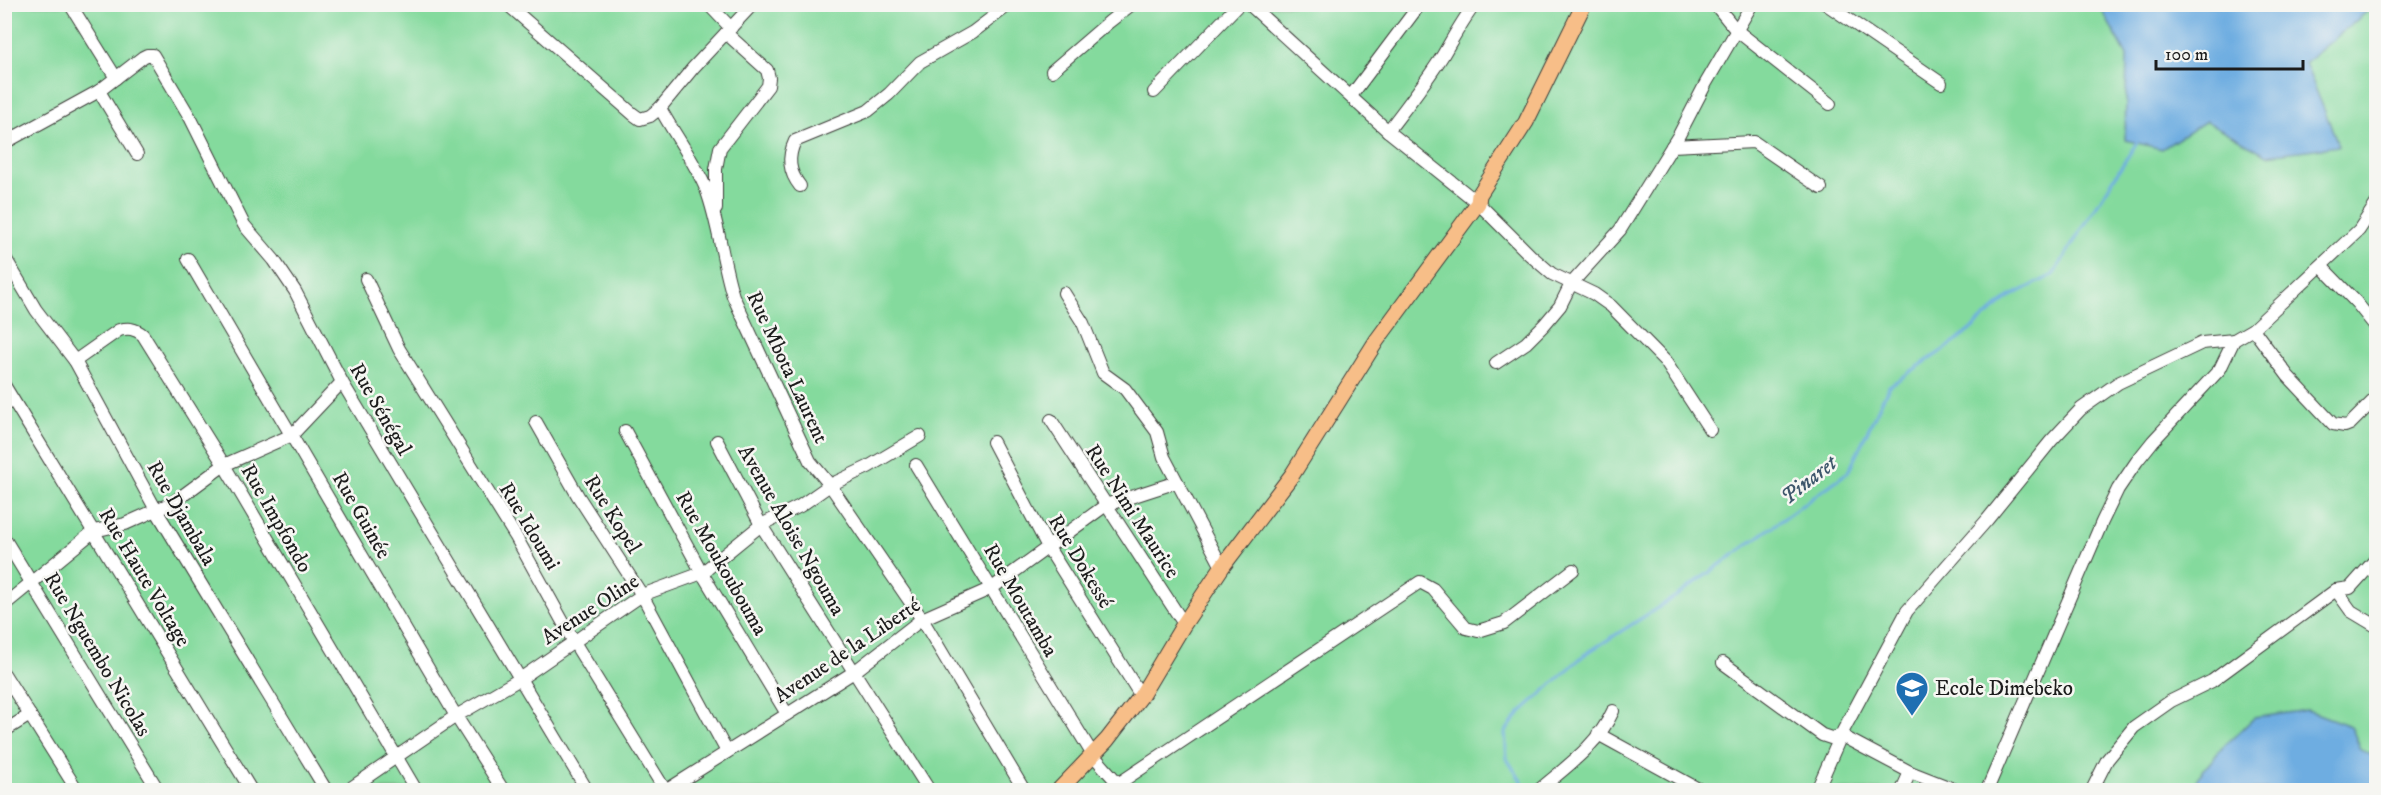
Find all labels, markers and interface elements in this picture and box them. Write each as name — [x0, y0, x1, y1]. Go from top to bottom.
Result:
scale bar — [2156, 33, 2303, 71]
text: 100 m — [2165, 44, 2208, 66]
street label: Rue Mbota Laurent — [740, 287, 834, 448]
street label: Rue Sénégal — [343, 359, 417, 461]
street label: Rue Nimi Maurice — [1079, 440, 1185, 584]
street label: Avenue Aloise Ngouma — [732, 441, 851, 620]
water label: Pinaret — [1775, 449, 1843, 510]
street label: Rue Djambala — [141, 456, 222, 571]
street label: Rue Impfondo — [235, 460, 318, 577]
street label: Rue Guinée — [326, 467, 397, 564]
street label: Rue Kopel — [578, 470, 647, 559]
street label: Rue Idoumi — [493, 478, 565, 575]
street label: Rue Moukoubouma — [669, 487, 773, 640]
street label: Rue Haute Voltage — [93, 504, 196, 652]
street label: Rue Dokessé — [1042, 510, 1118, 613]
street label: Rue Moutamba — [977, 539, 1063, 662]
street label: Rue Nguembo Nicolas — [38, 568, 156, 741]
street label: Avenue Oline — [537, 569, 644, 651]
street label: Avenue de la Liberté — [769, 592, 926, 709]
school or university icon: Ecole Dimebeko — [1894, 670, 1930, 717]
place label: Ecole Dimebeko — [1935, 676, 2073, 702]

